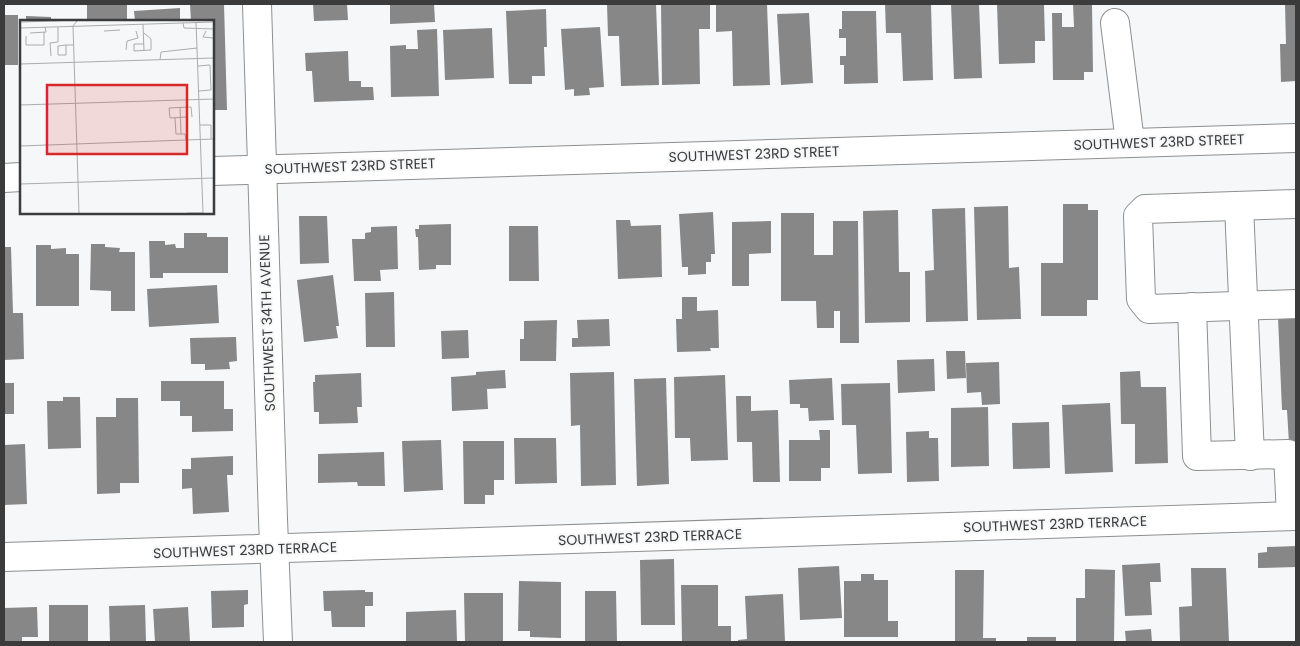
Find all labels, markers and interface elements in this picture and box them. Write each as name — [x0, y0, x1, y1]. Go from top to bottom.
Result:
inset map — [20, 20, 214, 214]
street label: SOUTHWEST 23RD STREET — [1073, 129, 1245, 155]
street label: SOUTHWEST 23RD STREET — [668, 141, 840, 167]
street label: SOUTHWEST 23RD STREET — [264, 153, 436, 179]
street label: SOUTHWEST 34TH AVENUE — [254, 234, 280, 412]
street label: SOUTHWEST 23RD TERRACE — [963, 511, 1147, 537]
street label: SOUTHWEST 23RD TERRACE — [558, 524, 742, 550]
street label: SOUTHWEST 23RD TERRACE — [153, 537, 337, 563]

